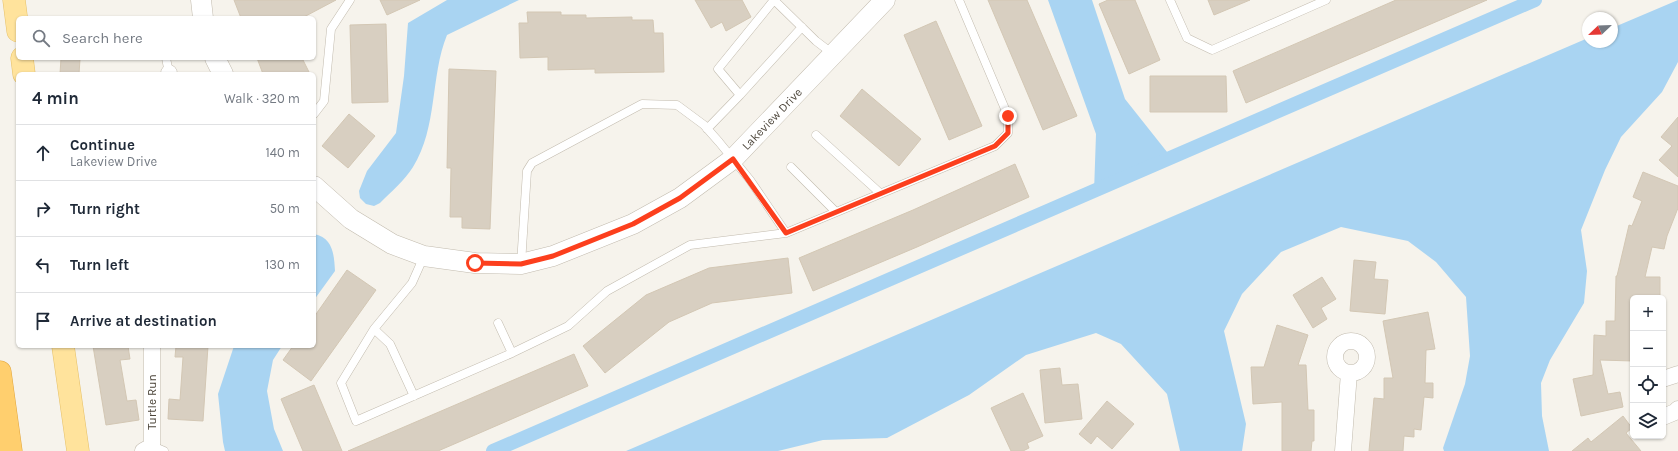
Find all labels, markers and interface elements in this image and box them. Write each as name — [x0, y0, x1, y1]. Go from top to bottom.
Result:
north arrow — [1582, 12, 1618, 48]
search box — [16, 16, 316, 60]
icon: search — [30, 27, 52, 49]
text: Search here — [62, 29, 143, 47]
street label: Lakeview Drive — [739, 85, 805, 153]
text: 4 min — [32, 88, 79, 108]
text: Walk · 320 m — [224, 91, 300, 106]
route end — [999, 107, 1017, 125]
text: Continue — [70, 136, 135, 154]
icon: ahead — [32, 142, 54, 164]
text: 140 m — [265, 145, 300, 160]
text: Lakeview Drive — [70, 154, 157, 169]
icon: right — [32, 198, 54, 220]
text: Turn right — [70, 200, 140, 218]
text: 50 m — [270, 201, 300, 216]
icon: left — [32, 254, 54, 276]
route start — [466, 254, 484, 272]
text: Turn left — [70, 256, 129, 274]
text: 130 m — [265, 257, 300, 272]
map controls — [1630, 295, 1666, 439]
button: + — [1630, 295, 1666, 331]
icon: arrive — [32, 310, 54, 332]
text: Arrive at destination — [70, 312, 217, 330]
button: − — [1630, 331, 1666, 367]
button: locate — [1630, 367, 1666, 403]
street label: Turtle Run — [145, 374, 159, 430]
button: layers — [1630, 403, 1666, 439]

